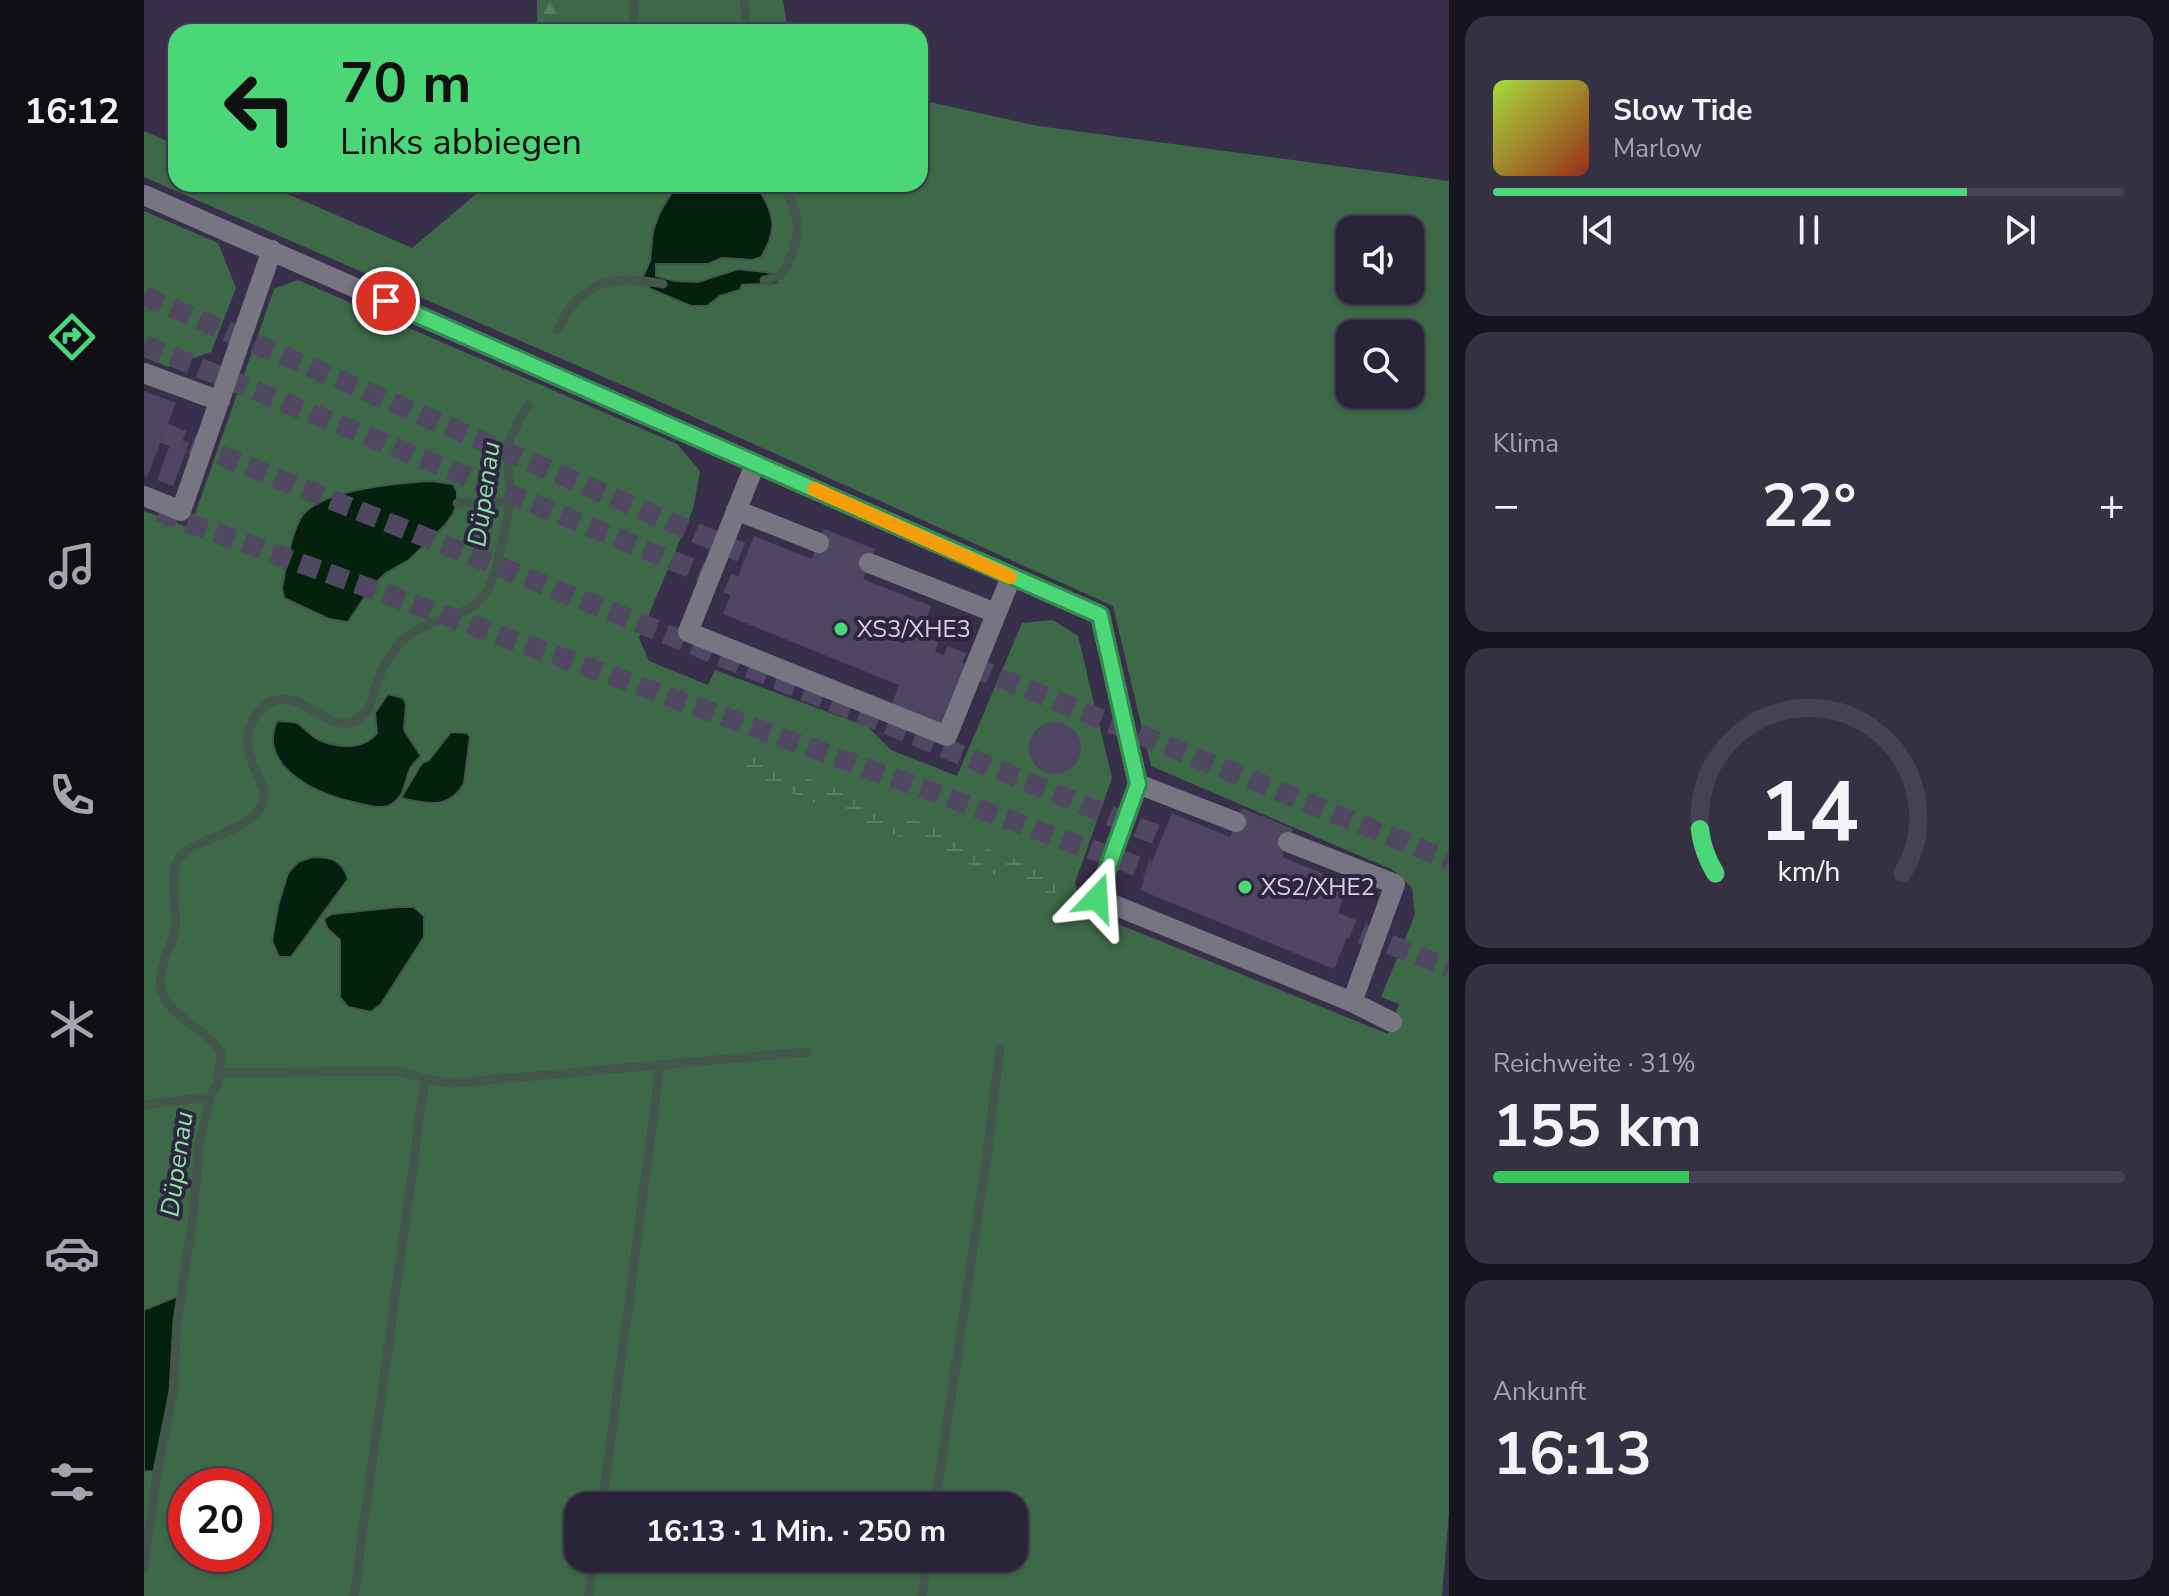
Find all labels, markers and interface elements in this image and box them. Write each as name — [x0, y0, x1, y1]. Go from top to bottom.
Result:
text: 70 m — [340, 45, 471, 122]
icon: left — [208, 56, 312, 160]
text: 16:12 — [24, 87, 120, 136]
text: Slow Tide — [1613, 90, 1753, 131]
text: Links abbiegen — [340, 118, 582, 167]
text: Marlow — [1613, 131, 1702, 166]
icon: previous — [1576, 208, 1620, 252]
icon: pause — [1787, 208, 1831, 252]
icon: next — [1998, 208, 2042, 252]
map controls — [1336, 216, 1424, 408]
button: sound — [1336, 216, 1424, 304]
pin — [352, 267, 420, 335]
icon: arrive — [364, 279, 408, 323]
icon: directions — [44, 309, 100, 365]
button: search — [1336, 320, 1424, 408]
text: Klima — [1493, 426, 1559, 461]
water label: Düpenau — [459, 439, 509, 549]
text: 22° — [1762, 465, 1856, 547]
text: − — [1493, 476, 1519, 536]
text: + — [2099, 476, 2125, 536]
icon: music — [44, 538, 100, 594]
place label: XS3/XHE3 — [857, 613, 971, 645]
marker: XS3/XHE3 — [832, 620, 850, 638]
text: 14 — [1759, 756, 1859, 869]
icon: phone — [44, 767, 100, 823]
text: km/h — [1778, 852, 1840, 891]
position arrow — [1055, 856, 1139, 940]
place label: XS2/XHE2 — [1261, 871, 1375, 903]
marker: XS2/XHE2 — [1236, 878, 1254, 896]
icon: climate — [44, 996, 100, 1052]
text: Reichweite · 31% — [1493, 1046, 1696, 1081]
text: 155 km — [1493, 1085, 1702, 1167]
water label: Düpenau — [152, 1109, 202, 1219]
icon: car — [44, 1225, 100, 1281]
text: Ankunft — [1493, 1374, 1586, 1409]
text: 16:13 — [1493, 1413, 1652, 1495]
icon: filters — [44, 1454, 100, 1510]
speed limit sign: 20 — [168, 1468, 272, 1572]
text: 16:13 · 1 Min. · 250 m — [646, 1511, 946, 1552]

